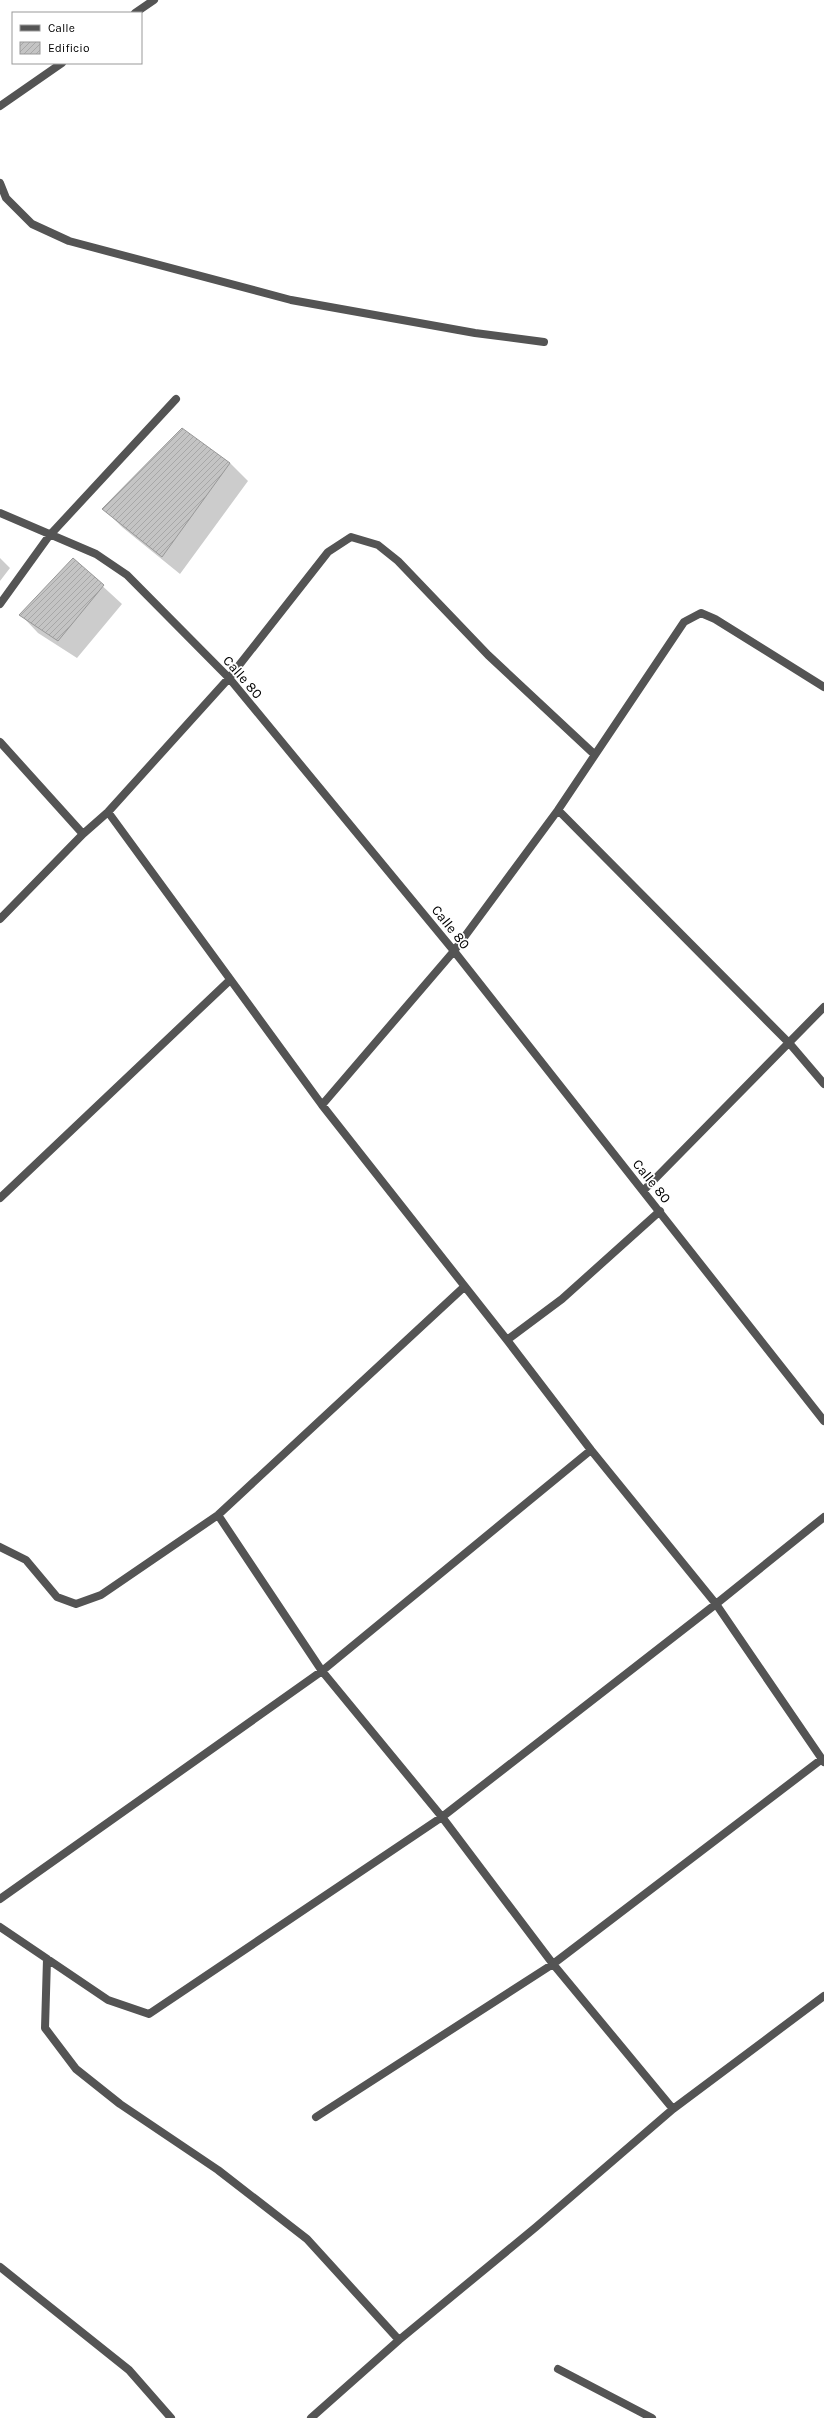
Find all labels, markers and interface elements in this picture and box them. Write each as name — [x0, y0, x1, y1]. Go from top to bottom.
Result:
legend — [12, 12, 142, 64]
text: Calle — [48, 21, 75, 35]
text: Edificio — [48, 41, 89, 55]
street label: Calle 80 — [219, 652, 266, 702]
street label: Calle 80 — [428, 902, 473, 953]
street label: Calle 80 — [629, 1156, 674, 1207]

